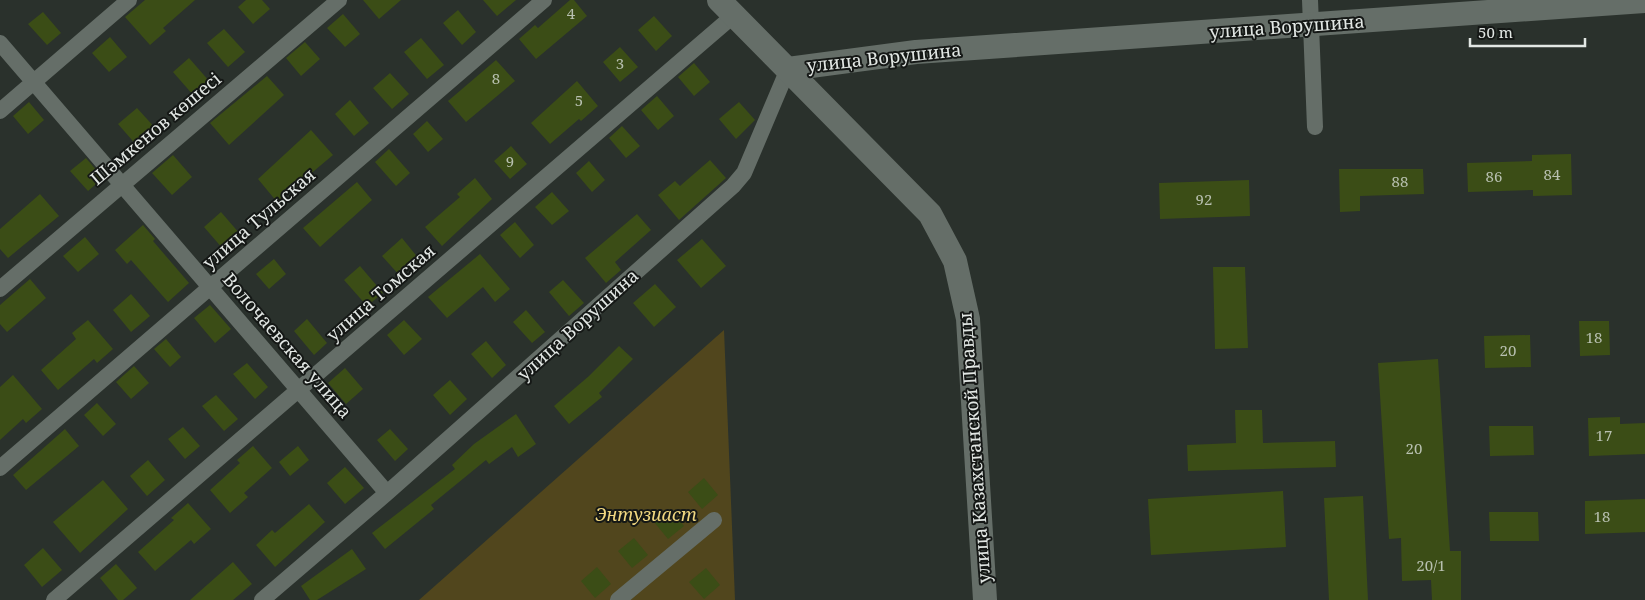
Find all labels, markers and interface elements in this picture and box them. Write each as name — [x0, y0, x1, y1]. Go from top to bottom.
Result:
house number: 4 — [567, 3, 576, 23]
street label: улица Ворушина — [1208, 9, 1365, 43]
scale bar — [1470, 15, 1585, 47]
text: 50 m — [1478, 22, 1513, 42]
street label: улица Ворушина — [805, 37, 963, 77]
house number: 3 — [616, 53, 624, 73]
street label: Шәмкенов көшесі — [85, 66, 226, 190]
house number: 8 — [492, 68, 500, 88]
house number: 5 — [575, 90, 583, 110]
house number: 9 — [506, 151, 514, 171]
street label: улица Тульская — [197, 162, 320, 274]
house number: 84 — [1544, 164, 1561, 184]
house number: 86 — [1486, 166, 1502, 186]
house number: 88 — [1392, 171, 1408, 191]
house number: 92 — [1196, 189, 1212, 209]
street label: улица Томская — [321, 238, 440, 346]
street label: улица Ворушина — [511, 263, 643, 385]
street label: Волочаевская улица — [218, 268, 358, 423]
street label: улица Казахстанской Правды — [953, 312, 995, 584]
house number: 18 — [1586, 327, 1602, 347]
house number: 20 — [1500, 340, 1516, 360]
house number: 17 — [1596, 425, 1612, 445]
house number: 20 — [1406, 438, 1422, 458]
park label: Энтузиаст — [595, 502, 697, 526]
house number: 18 — [1594, 506, 1610, 526]
house number: 20/1 — [1416, 555, 1446, 575]

